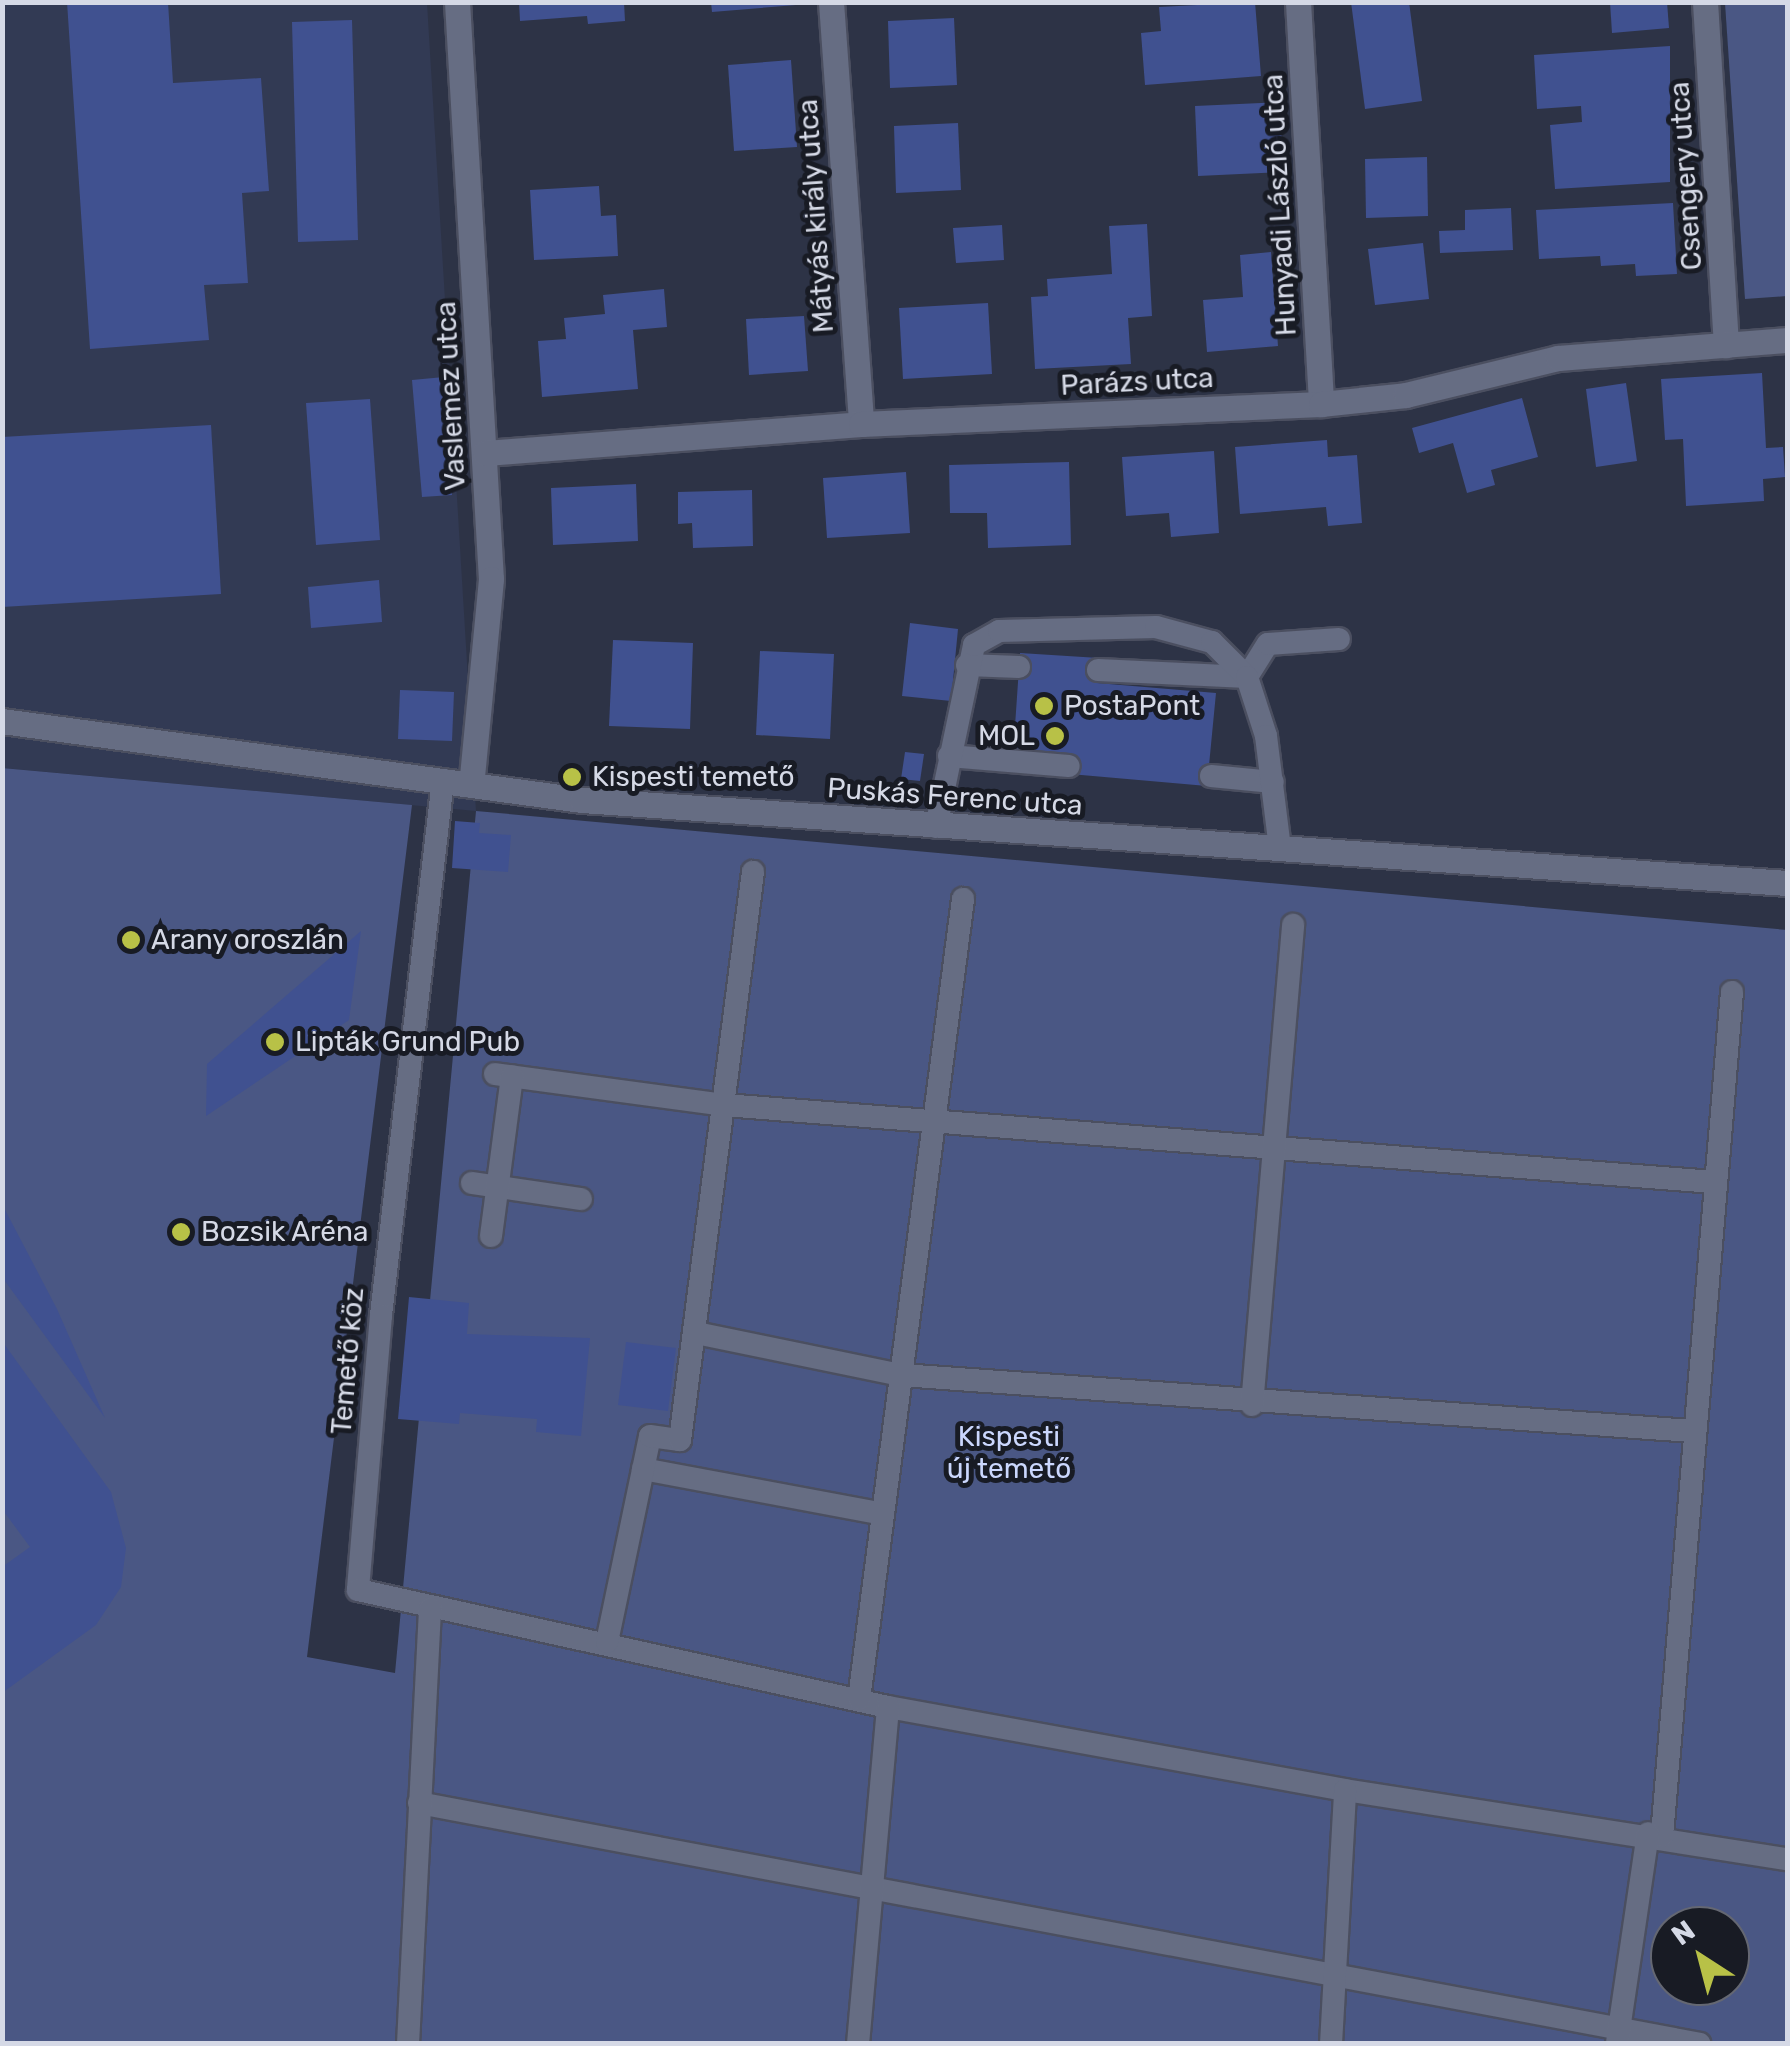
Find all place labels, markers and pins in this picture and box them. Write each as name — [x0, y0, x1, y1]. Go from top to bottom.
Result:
place label: PostaPont — [1064, 689, 1200, 723]
marker: PostaPont — [1033, 695, 1055, 717]
place label: MOL — [978, 719, 1035, 753]
marker: MOL — [1044, 725, 1066, 747]
place label: Kispesti temető — [592, 760, 795, 794]
marker: Kispesti temető — [561, 766, 583, 788]
place label: Arany oroszlán — [151, 923, 345, 957]
marker: Arany oroszlán — [120, 929, 142, 951]
place label: Lipták Grund Pub — [295, 1025, 520, 1059]
marker: Lipták Grund Pub — [264, 1031, 286, 1053]
place label: Bozsik Aréna — [201, 1215, 369, 1249]
marker: Bozsik Aréna — [170, 1221, 192, 1243]

